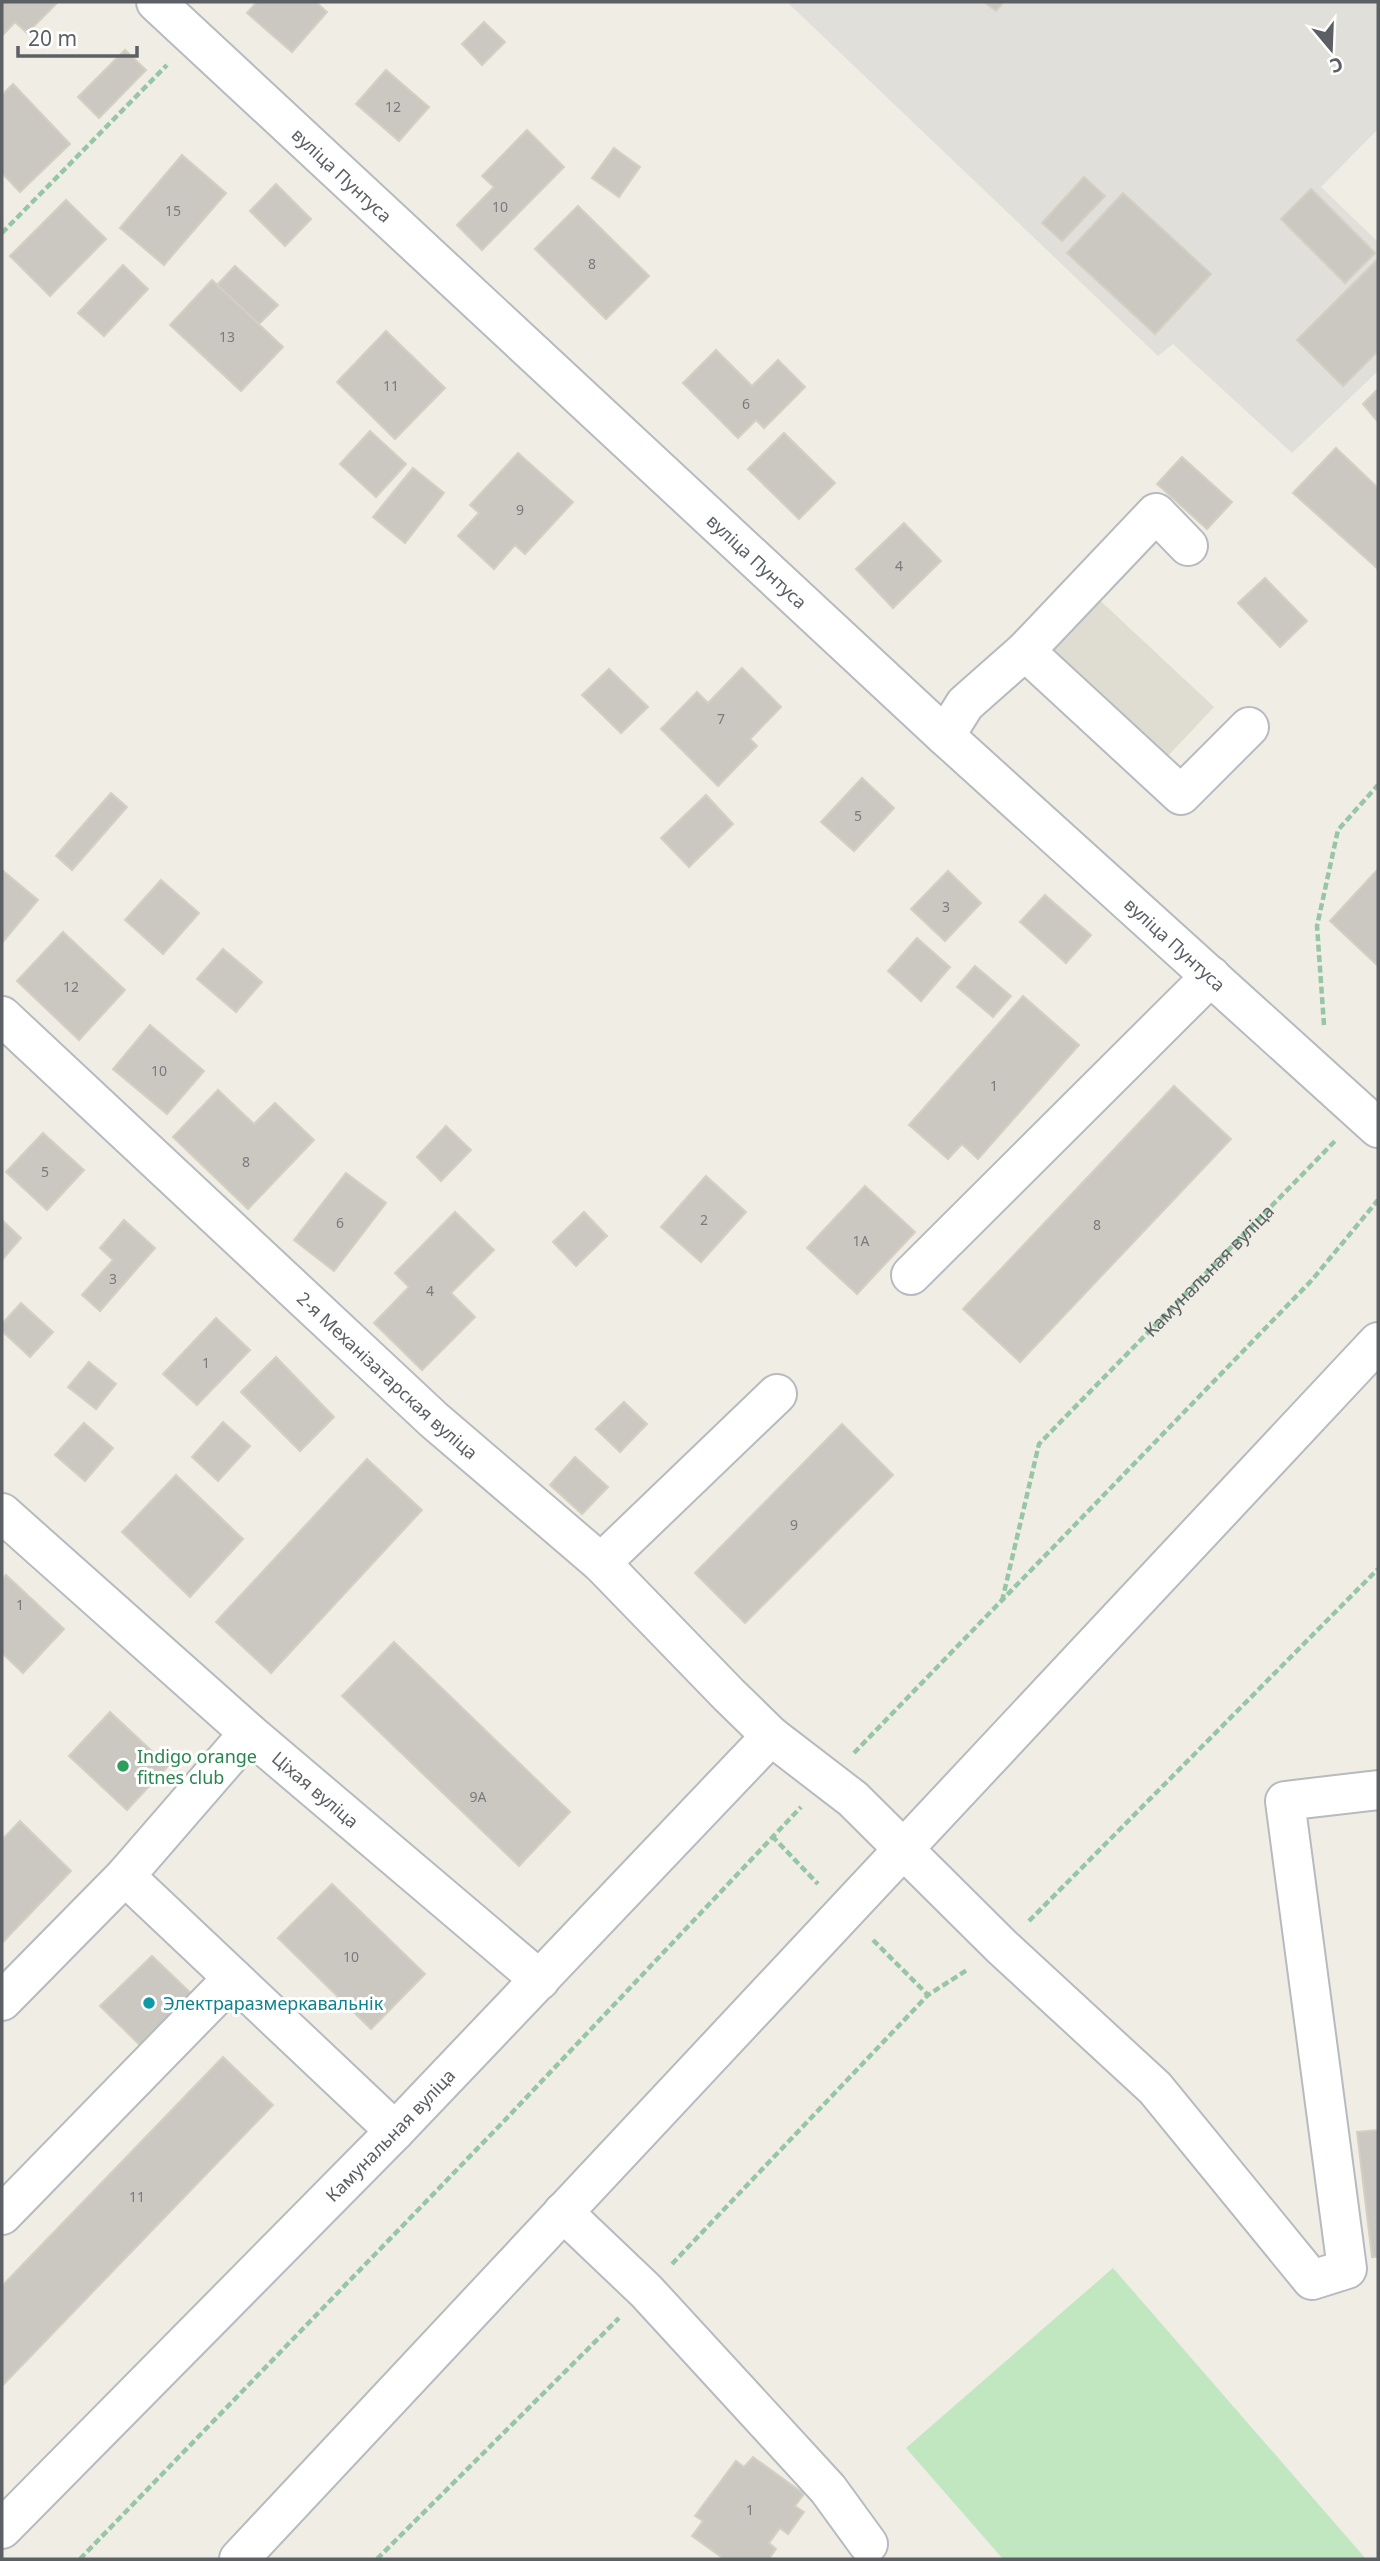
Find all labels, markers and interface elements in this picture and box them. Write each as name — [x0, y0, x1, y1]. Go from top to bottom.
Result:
scale bar — [18, 14, 136, 58]
north arrow — [1296, 14, 1366, 84]
text: 20 m — [28, 24, 77, 52]
text: С — [1327, 51, 1347, 79]
house number: 12 — [385, 97, 401, 116]
street label: вуліца Пунтуса — [287, 122, 397, 228]
house number: 10 — [492, 197, 508, 216]
house number: 15 — [165, 201, 181, 220]
house number: 8 — [588, 254, 596, 273]
house number: 13 — [219, 327, 235, 346]
house number: 11 — [383, 376, 399, 395]
house number: 6 — [742, 394, 750, 413]
house number: 9 — [516, 500, 524, 519]
street label: вуліца Пунтуса — [702, 509, 812, 614]
house number: 4 — [895, 556, 903, 575]
house number: 7 — [717, 709, 725, 728]
house number: 5 — [854, 806, 862, 825]
street label: вуліца Пунтуса — [1119, 892, 1231, 996]
house number: 3 — [942, 897, 950, 916]
house number: 12 — [63, 977, 79, 996]
house number: 10 — [151, 1061, 167, 1080]
house number: 1 — [990, 1076, 998, 1095]
house number: 8 — [242, 1152, 250, 1171]
house number: 5 — [41, 1162, 49, 1181]
street label: Камунальная вуліца — [1138, 1199, 1279, 1342]
house number: 2 — [700, 1210, 708, 1229]
house number: 6 — [336, 1213, 344, 1232]
house number: 8 — [1093, 1215, 1101, 1234]
house number: 1А — [853, 1231, 870, 1250]
house number: 3 — [109, 1269, 117, 1288]
house number: 4 — [426, 1281, 434, 1300]
street label: 2-я Механізатарская вуліца — [292, 1286, 483, 1464]
house number: 1 — [202, 1353, 210, 1372]
house number: 9 — [790, 1515, 798, 1534]
house number: 1 — [16, 1595, 24, 1614]
place label: Indigo orange fitnes club — [137, 1744, 257, 1789]
street label: Ціхая вуліца — [267, 1746, 364, 1833]
marker: Indigo orange fitnes club — [115, 1758, 131, 1774]
house number: 9А — [470, 1787, 487, 1806]
house number: 10 — [343, 1947, 359, 1966]
place label: Электраразмеркавальнік — [163, 1991, 384, 2015]
marker: Электраразмеркавальнік — [141, 1995, 157, 2011]
street label: Камунальная вуліца — [320, 2063, 460, 2207]
house number: 11 — [129, 2187, 145, 2206]
house number: 1 — [746, 2500, 754, 2519]

